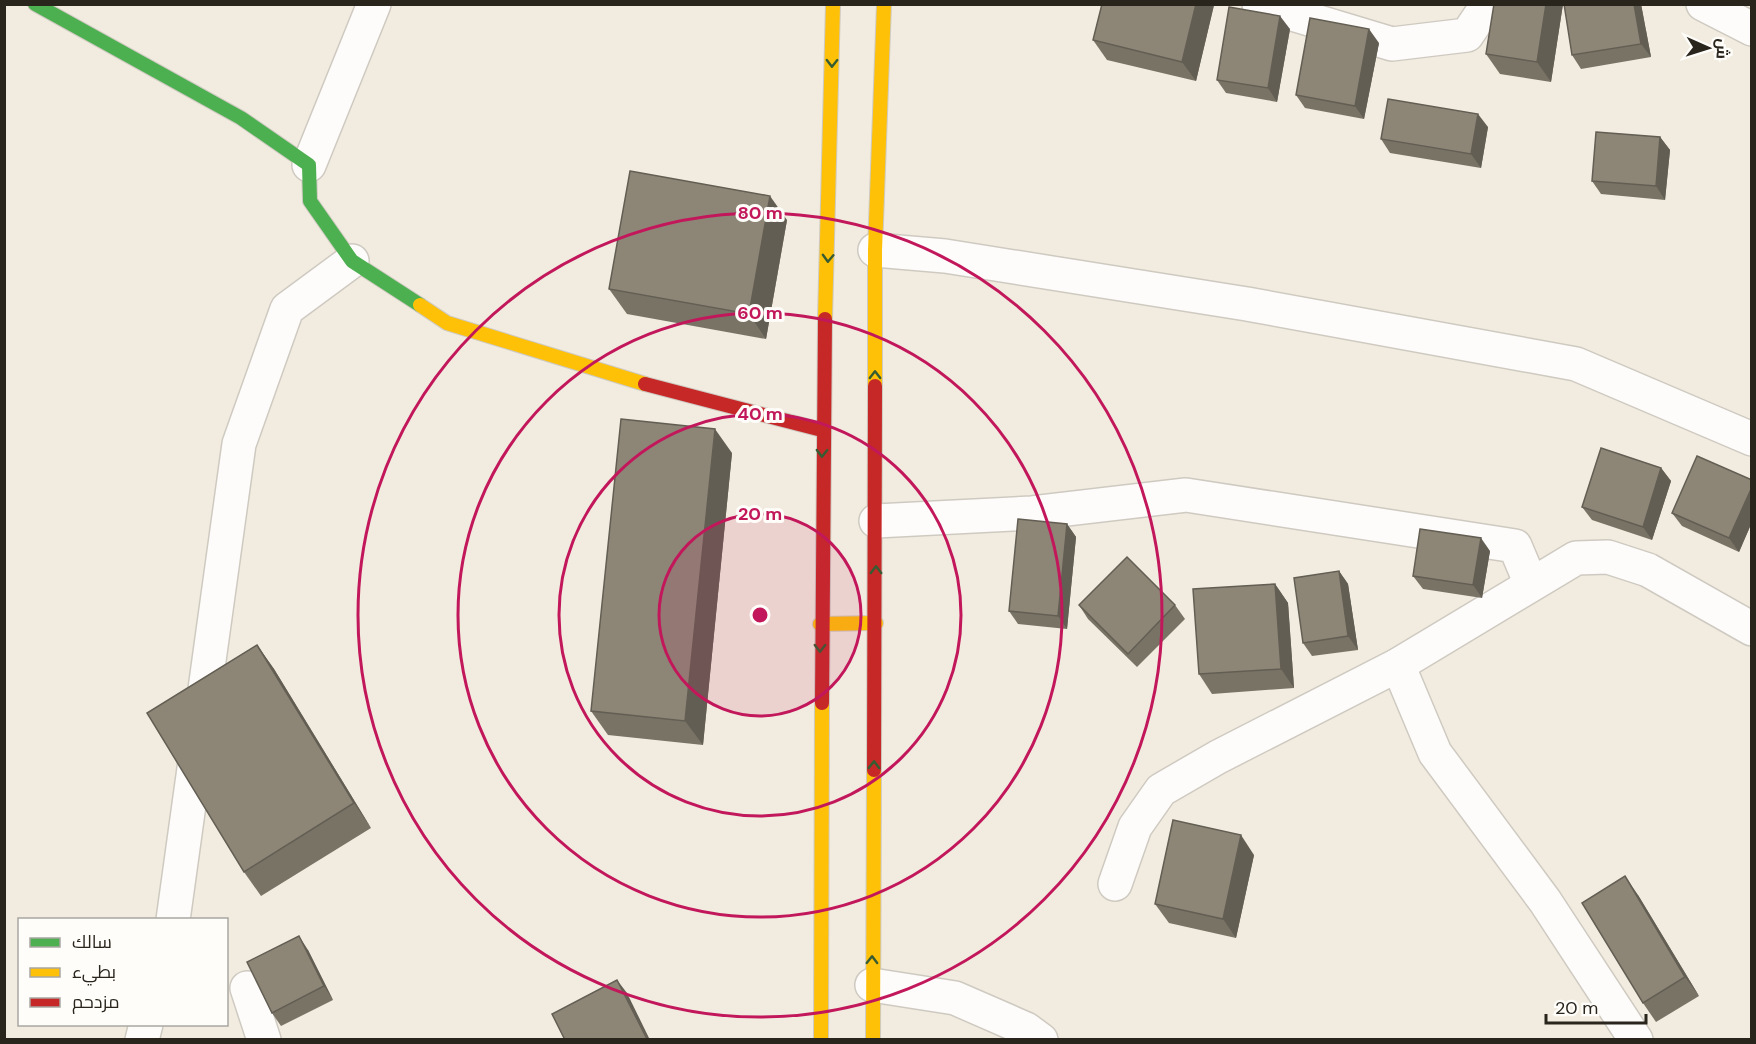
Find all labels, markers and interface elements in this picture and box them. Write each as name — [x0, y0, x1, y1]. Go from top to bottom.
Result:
north arrow — [1678, 18, 1738, 78]
text: ش — [1711, 38, 1734, 60]
one-way arrow — [826, 58, 838, 67]
text: 80 m — [737, 201, 783, 225]
one-way arrow — [822, 253, 835, 262]
text: 60 m — [737, 301, 783, 325]
one-way arrow — [869, 371, 881, 380]
text: 40 m — [737, 402, 783, 426]
one-way arrow — [816, 448, 828, 457]
text: 20 m — [738, 502, 782, 526]
one-way arrow — [870, 566, 882, 575]
centre of rings — [750, 605, 770, 625]
one-way arrow — [814, 643, 826, 652]
one-way arrow — [868, 761, 881, 770]
legend — [18, 918, 228, 1026]
text: سالك — [72, 930, 112, 954]
one-way arrow — [866, 956, 878, 965]
text: بطيء — [72, 960, 116, 986]
scale bar — [1546, 987, 1646, 1025]
text: مزدحم — [72, 990, 120, 1014]
text: 20 m — [1555, 996, 1598, 1020]

